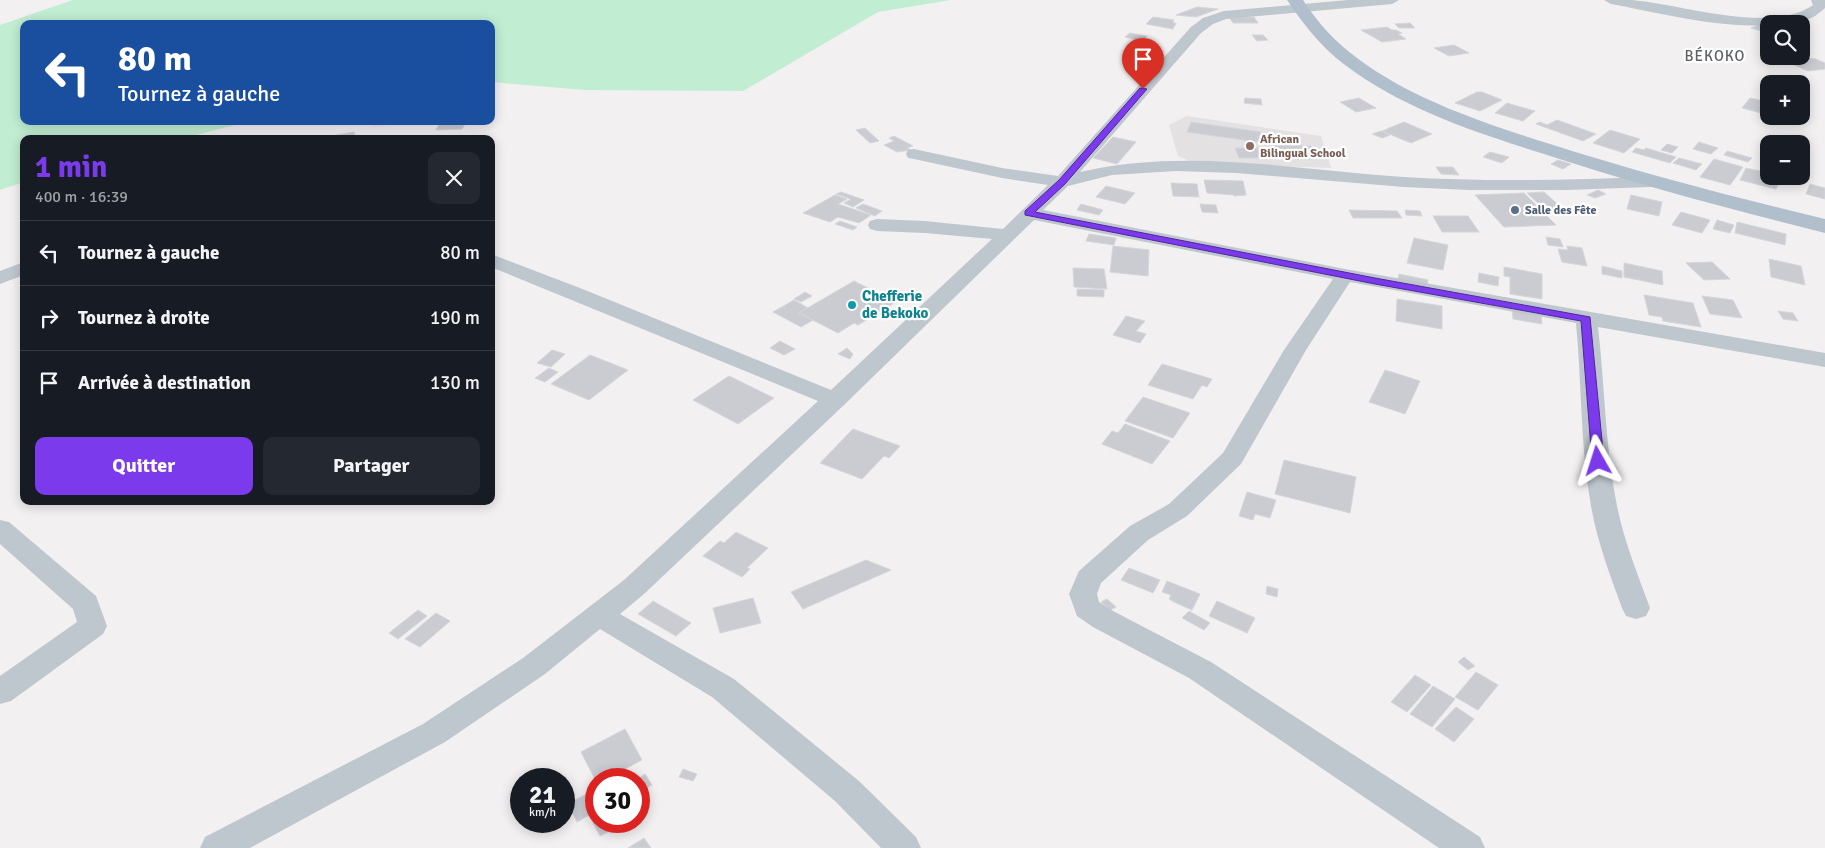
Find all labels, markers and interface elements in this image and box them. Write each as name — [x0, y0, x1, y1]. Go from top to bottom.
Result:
map controls — [1760, 15, 1810, 185]
button: search — [1760, 15, 1810, 65]
text: 80 m — [118, 37, 192, 80]
pin — [1122, 38, 1164, 89]
icon: left — [35, 40, 100, 105]
icon: arrive — [1129, 45, 1157, 73]
district label: BÉKOKO — [1685, 46, 1745, 65]
button: + — [1760, 75, 1810, 125]
text: Tournez à gauche — [118, 80, 280, 107]
place label: African Bilingual School — [1260, 132, 1346, 161]
button: − — [1760, 135, 1810, 185]
marker: African Bilingual School — [1244, 140, 1256, 152]
text: 1 min — [35, 149, 107, 186]
button: close — [428, 152, 480, 204]
text: 400 m · 16:39 — [35, 187, 128, 207]
place label: Salle des Fête — [1525, 203, 1596, 218]
marker: Salle des Fête — [1509, 204, 1521, 216]
icon: left — [35, 239, 63, 267]
text: Tournez à gauche — [78, 241, 219, 265]
text: 80 m — [440, 241, 480, 265]
place label: Chefferie de Bekoko — [862, 287, 929, 322]
marker: Chefferie de Bekoko — [846, 299, 858, 311]
icon: right — [35, 304, 63, 332]
text: Tournez à droite — [78, 306, 210, 330]
text: 190 m — [430, 306, 480, 330]
icon: arrive — [35, 369, 63, 397]
text: Arrivée à destination — [78, 371, 251, 395]
text: 130 m — [430, 371, 480, 395]
position arrow — [1571, 434, 1623, 486]
button: Quitter — [35, 437, 253, 495]
button: Partager — [263, 437, 480, 495]
speed limit sign: 30 — [585, 768, 650, 833]
text: 21 — [529, 779, 556, 810]
text: km/h — [529, 805, 556, 820]

